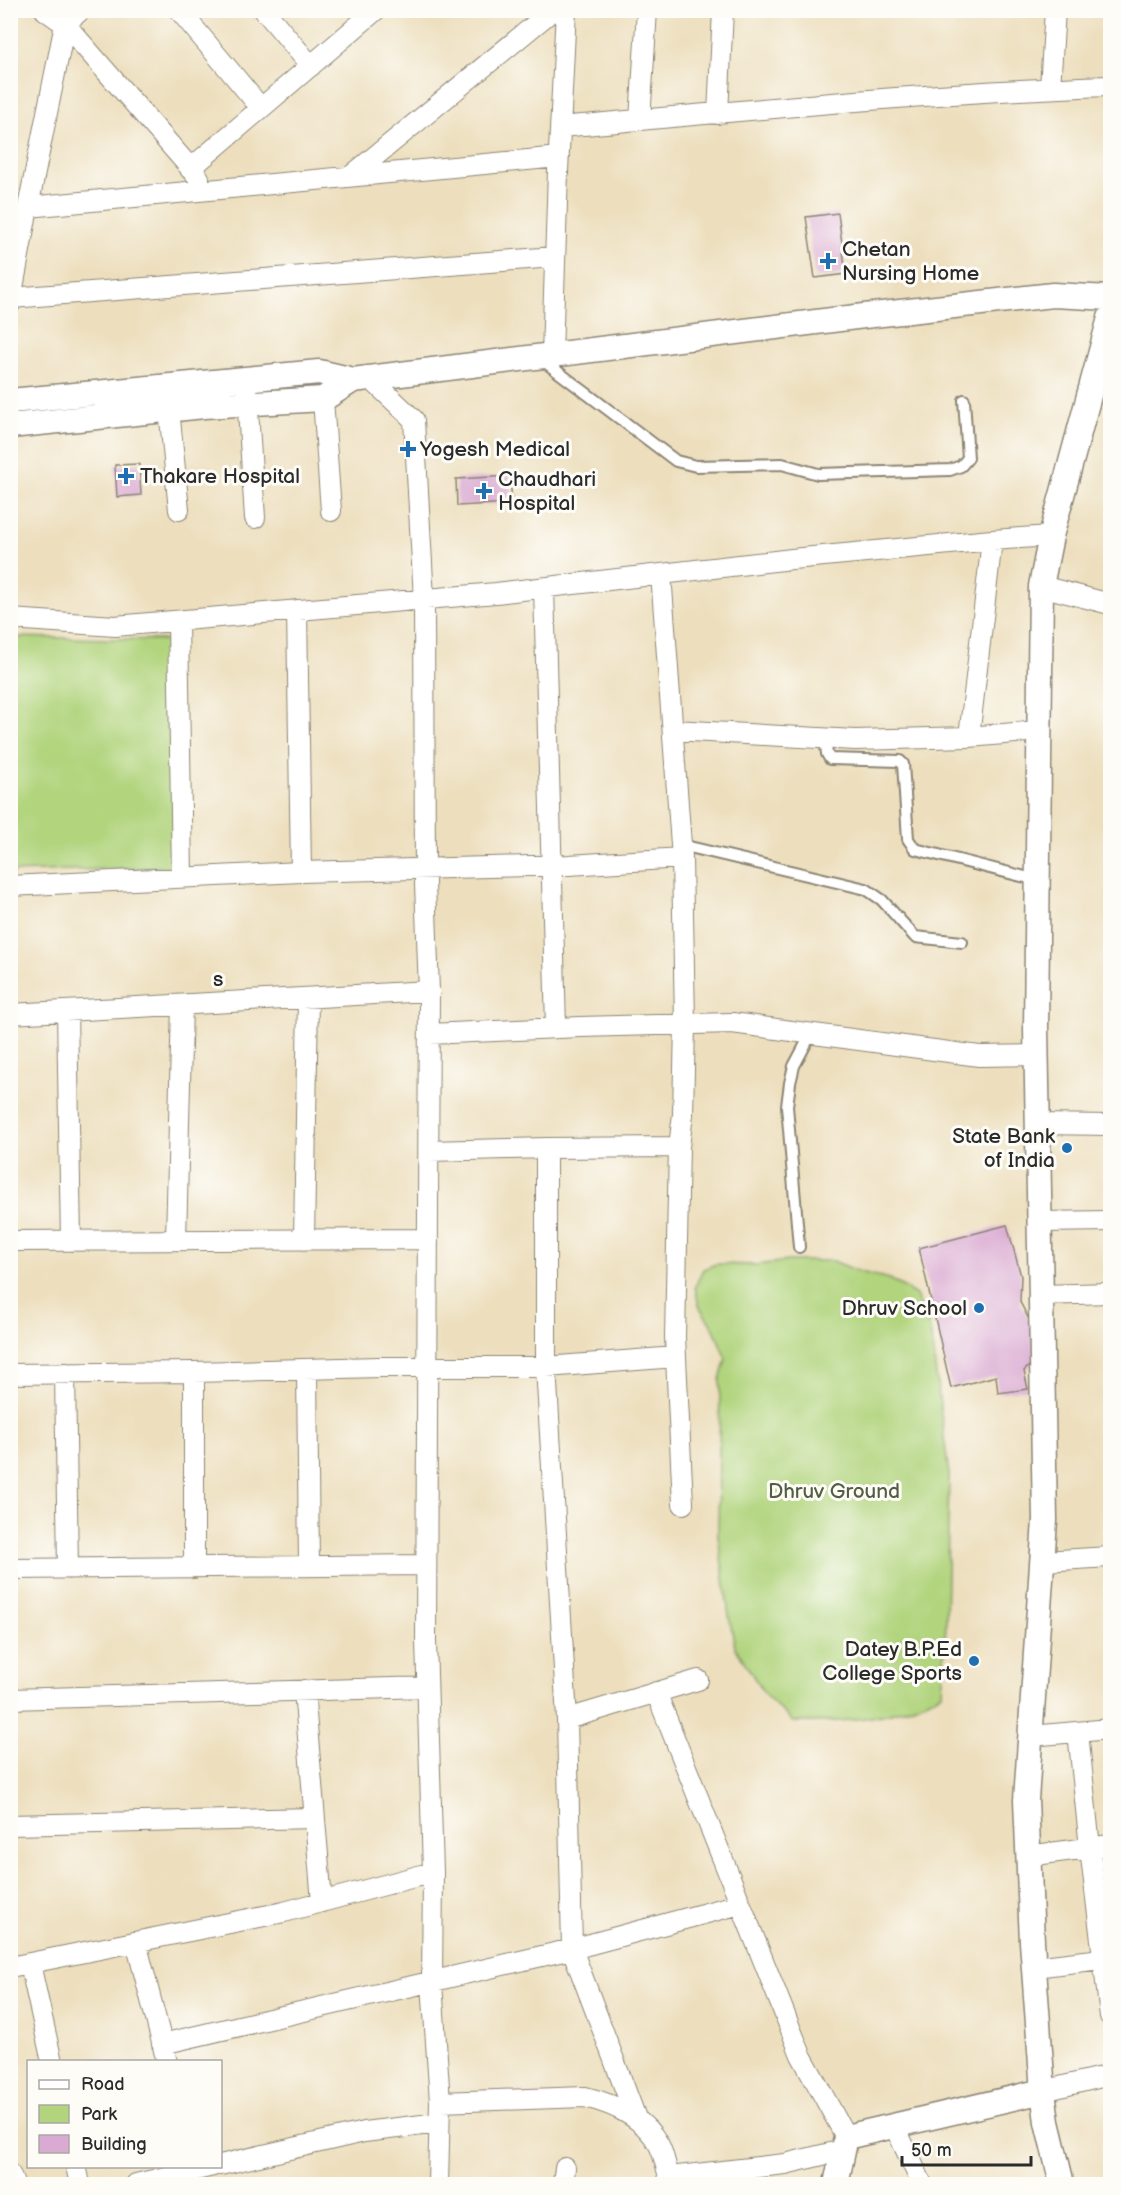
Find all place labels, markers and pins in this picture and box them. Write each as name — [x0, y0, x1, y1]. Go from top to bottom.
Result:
place label: Chetan Nursing Home — [842, 237, 979, 286]
marker: Chetan Nursing Home — [819, 252, 837, 270]
place label: Yogesh Medical — [419, 437, 570, 462]
marker: Yogesh Medical — [401, 442, 415, 456]
place label: Thakare Hospital — [140, 464, 300, 489]
marker: Thakare Hospital — [117, 467, 135, 485]
place label: Chaudhari Hospital — [498, 467, 596, 516]
marker: Chaudhari Hospital — [475, 482, 493, 500]
place label: State Bank of India — [952, 1124, 1056, 1173]
marker: State Bank of India — [1060, 1141, 1074, 1155]
place label: Dhruv School — [841, 1296, 967, 1321]
marker: Dhruv School — [972, 1301, 986, 1315]
place label: Datey B.P.Ed College Sports — [822, 1637, 962, 1686]
marker: Datey B.P.Ed College Sports — [967, 1654, 981, 1668]

